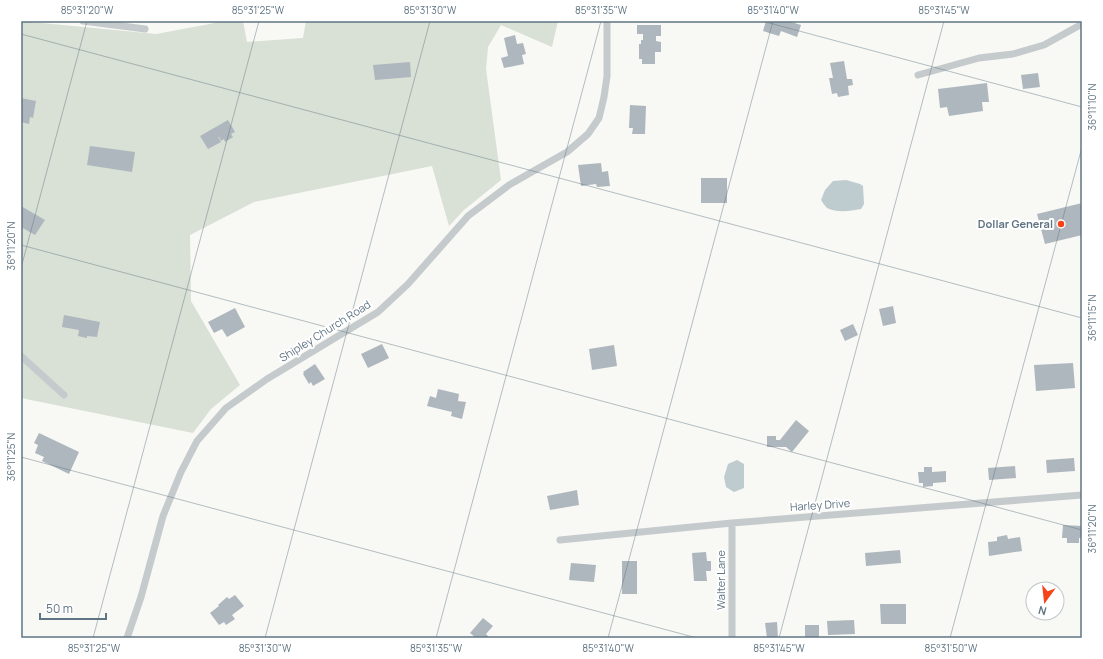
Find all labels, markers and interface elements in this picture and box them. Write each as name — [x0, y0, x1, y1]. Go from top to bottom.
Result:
text: 85°31'20"W — [61, 3, 114, 17]
text: 85°31'25"W — [232, 3, 285, 17]
text: 85°31'30"W — [404, 3, 457, 17]
text: 85°31'35"W — [575, 3, 628, 17]
text: 85°31'40"W — [747, 3, 800, 17]
text: 85°31'45"W — [918, 3, 970, 17]
text: 36°11'10"N — [1085, 83, 1099, 130]
place label: Dollar General — [978, 216, 1053, 231]
marker: Dollar General — [1056, 219, 1066, 229]
text: 36°11'20"N — [4, 221, 18, 270]
text: 36°11'15"N — [1085, 295, 1099, 341]
street label: Shipley Church Road — [276, 296, 373, 365]
text: 36°11'25"N — [4, 433, 18, 481]
street label: Harley Drive — [789, 495, 851, 514]
text: 36°11'20"N — [1085, 504, 1099, 553]
street label: Walter Lane — [713, 549, 728, 610]
north arrow — [1025, 581, 1065, 621]
scale bar — [40, 595, 106, 621]
text: 50 m — [46, 600, 73, 617]
text: N — [1036, 603, 1048, 619]
text: 85°31'25"W — [68, 641, 121, 655]
text: 85°31'30"W — [239, 641, 292, 655]
text: 85°31'35"W — [410, 641, 463, 655]
text: 85°31'40"W — [582, 641, 635, 655]
text: 85°31'45"W — [753, 641, 805, 655]
text: 85°31'50"W — [925, 641, 978, 655]

